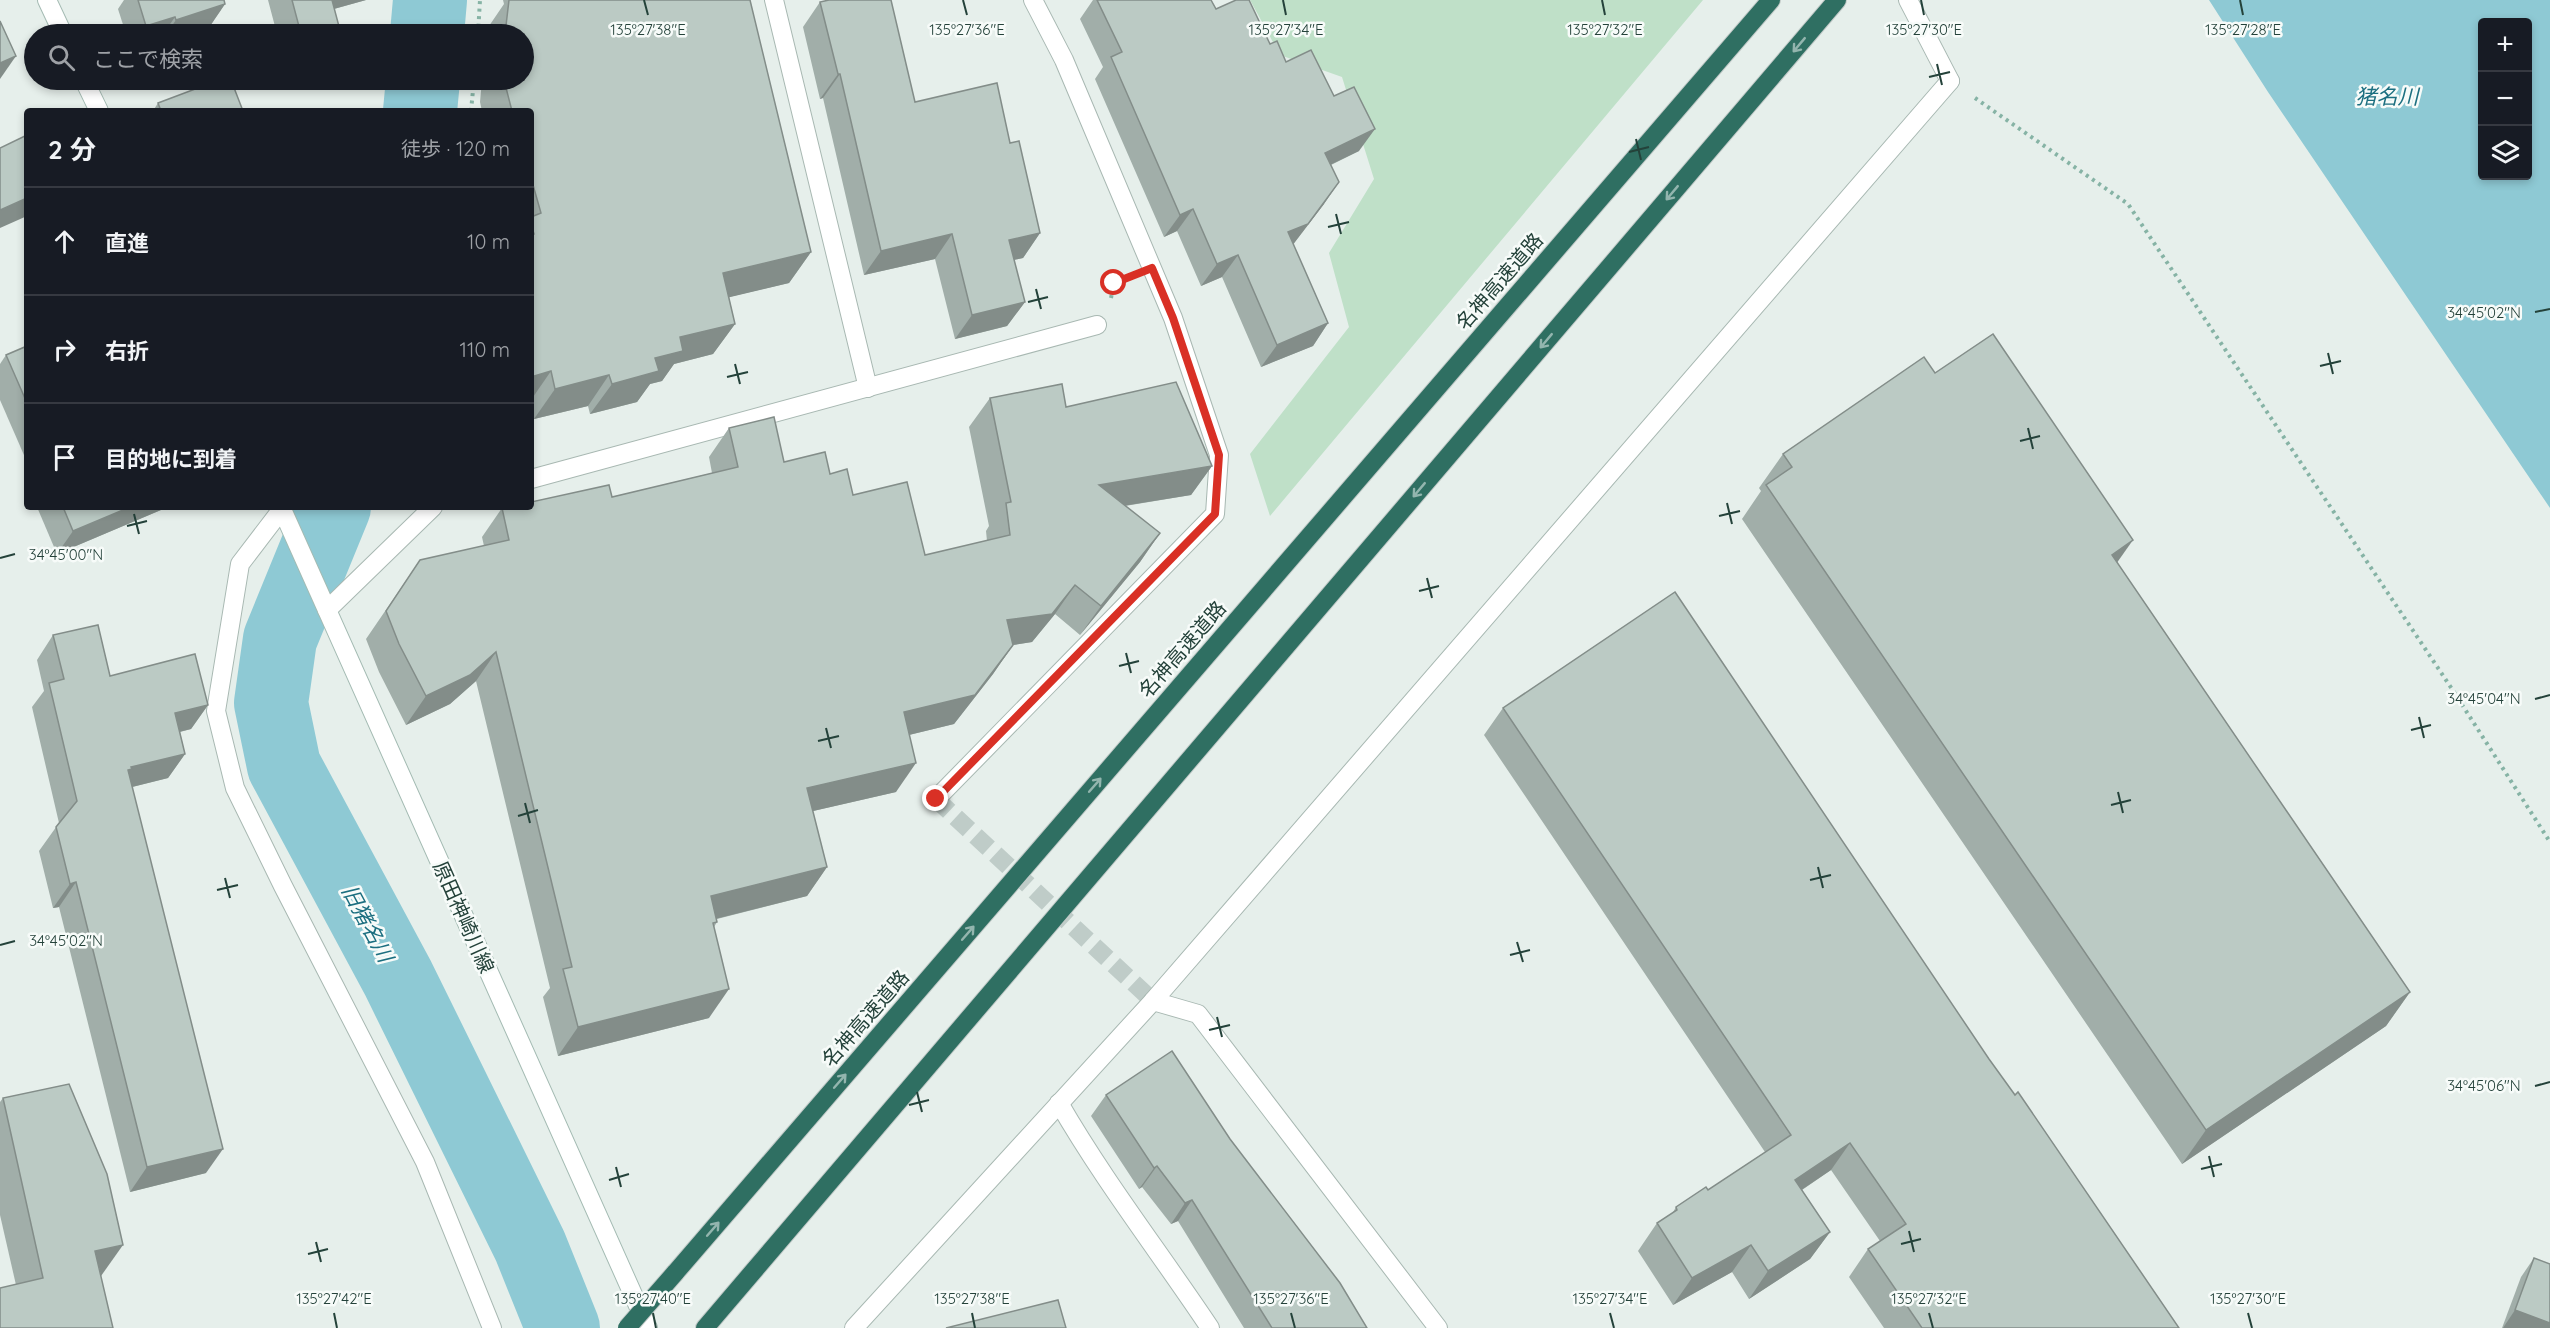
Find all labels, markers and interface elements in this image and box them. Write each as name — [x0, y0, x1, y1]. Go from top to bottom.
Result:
map controls — [2478, 18, 2532, 180]
button: + — [2478, 18, 2532, 72]
text: 135°27'38"E — [610, 20, 686, 39]
text: 135°27'36"E — [929, 20, 1005, 39]
text: 135°27'34"E — [1248, 20, 1324, 39]
text: 135°27'32"E — [1567, 20, 1643, 39]
text: 135°27'30"E — [1886, 20, 1962, 39]
text: 135°27'28"E — [2205, 20, 2281, 39]
search box — [24, 24, 534, 90]
one-way arrow — [1792, 37, 1805, 53]
icon: search — [45, 41, 78, 74]
text: ここで検索 — [93, 45, 203, 73]
button: − — [2478, 72, 2532, 126]
water label: 猪名川 — [2356, 83, 2420, 109]
button: layers — [2478, 126, 2532, 180]
text: 2 分 — [48, 133, 96, 166]
text: 徒歩 · 120 m — [401, 136, 510, 161]
one-way arrow — [1665, 185, 1679, 200]
icon: ahead — [48, 225, 81, 258]
street label: 名神高速道路 — [1450, 228, 1548, 334]
text: 直進 — [105, 229, 149, 257]
text: 10 m — [467, 229, 510, 254]
route start — [1100, 269, 1126, 295]
text: 34°45'02"N — [2447, 303, 2521, 322]
icon: right — [48, 333, 81, 366]
one-way arrow — [1539, 333, 1552, 349]
text: 右折 — [105, 337, 149, 365]
text: 110 m — [460, 337, 510, 362]
icon: arrive — [48, 441, 81, 474]
text: 目的地に到着 — [105, 445, 237, 473]
one-way arrow — [1412, 482, 1426, 497]
text: 34°45'00"N — [29, 545, 103, 564]
street label: 名神高速道路 — [1133, 596, 1231, 702]
text: 34°45'04"N — [2447, 689, 2521, 708]
one-way arrow — [1088, 778, 1102, 793]
route end — [922, 785, 948, 811]
street label: 原田神崎川線 — [428, 857, 500, 977]
water label: 旧猪名川 — [337, 880, 400, 968]
one-way arrow — [961, 925, 974, 941]
text: 34°45'02"N — [29, 931, 103, 950]
street label: 名神高速道路 — [816, 965, 914, 1071]
one-way arrow — [833, 1074, 847, 1089]
text: 34°45'06"N — [2447, 1076, 2521, 1095]
one-way arrow — [706, 1222, 720, 1237]
text: 135°27'42"E — [296, 1289, 372, 1308]
text: 135°27'40"E — [615, 1289, 691, 1308]
text: 135°27'38"E — [934, 1289, 1010, 1308]
text: 135°27'36"E — [1253, 1289, 1329, 1308]
text: 135°27'34"E — [1572, 1289, 1648, 1308]
text: 135°27'32"E — [1891, 1289, 1967, 1308]
text: 135°27'30"E — [2210, 1289, 2286, 1308]

